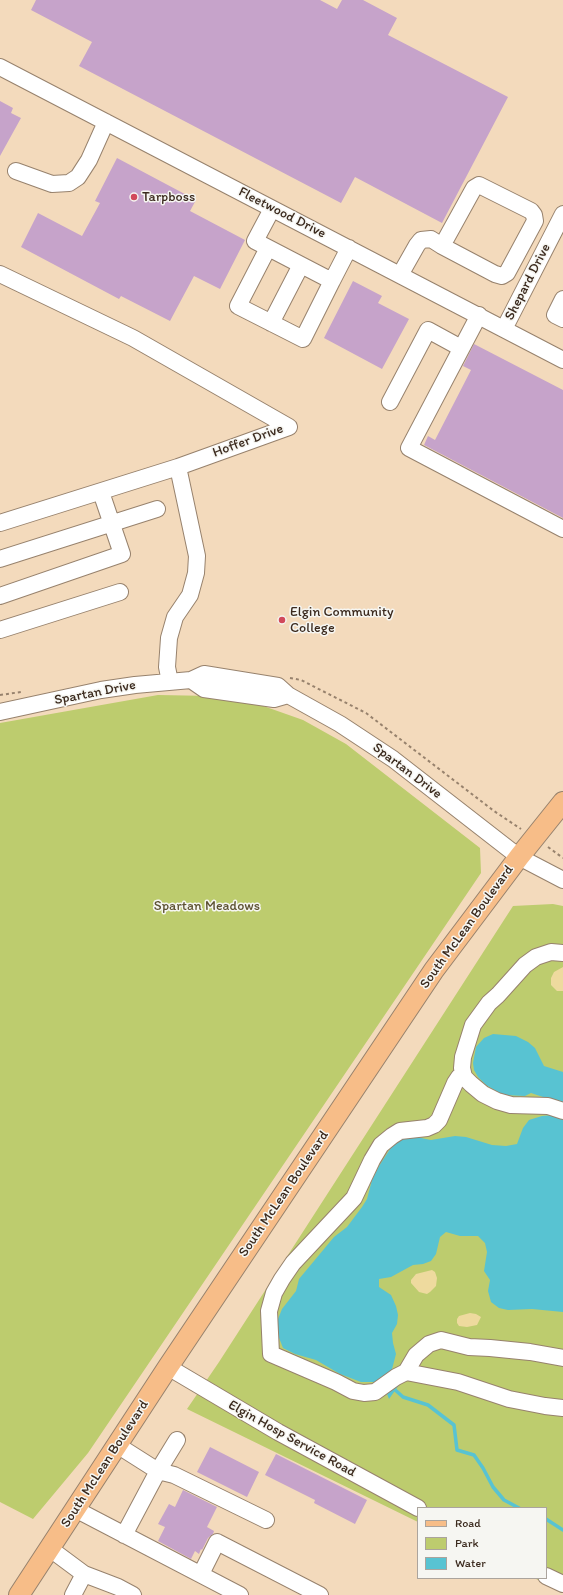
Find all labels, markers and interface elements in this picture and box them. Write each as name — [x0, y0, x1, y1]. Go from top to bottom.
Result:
street label: Fleetwood Drive — [235, 184, 329, 242]
place label: Tarpboss — [142, 189, 195, 205]
marker: Tarpboss — [129, 192, 139, 202]
street label: Shepard Drive — [501, 241, 555, 323]
street label: Hoffer Drive — [210, 420, 286, 462]
place label: Elgin Community College — [290, 604, 394, 636]
marker: Elgin Community College — [277, 615, 287, 625]
street label: Spartan Drive — [53, 677, 137, 709]
street label: Spartan Drive — [369, 739, 445, 803]
street label: South McLean Boulevard — [417, 862, 517, 992]
park label: Spartan Meadows — [154, 898, 260, 914]
street label: South McLean Boulevard — [235, 1128, 333, 1260]
street label: South McLean Boulevard — [57, 1397, 153, 1531]
street label: Elgin Hosp Service Road — [225, 1397, 359, 1481]
legend — [417, 1507, 547, 1579]
text: Road — [455, 1516, 481, 1530]
text: Park — [455, 1536, 479, 1550]
text: Water — [455, 1556, 486, 1570]

